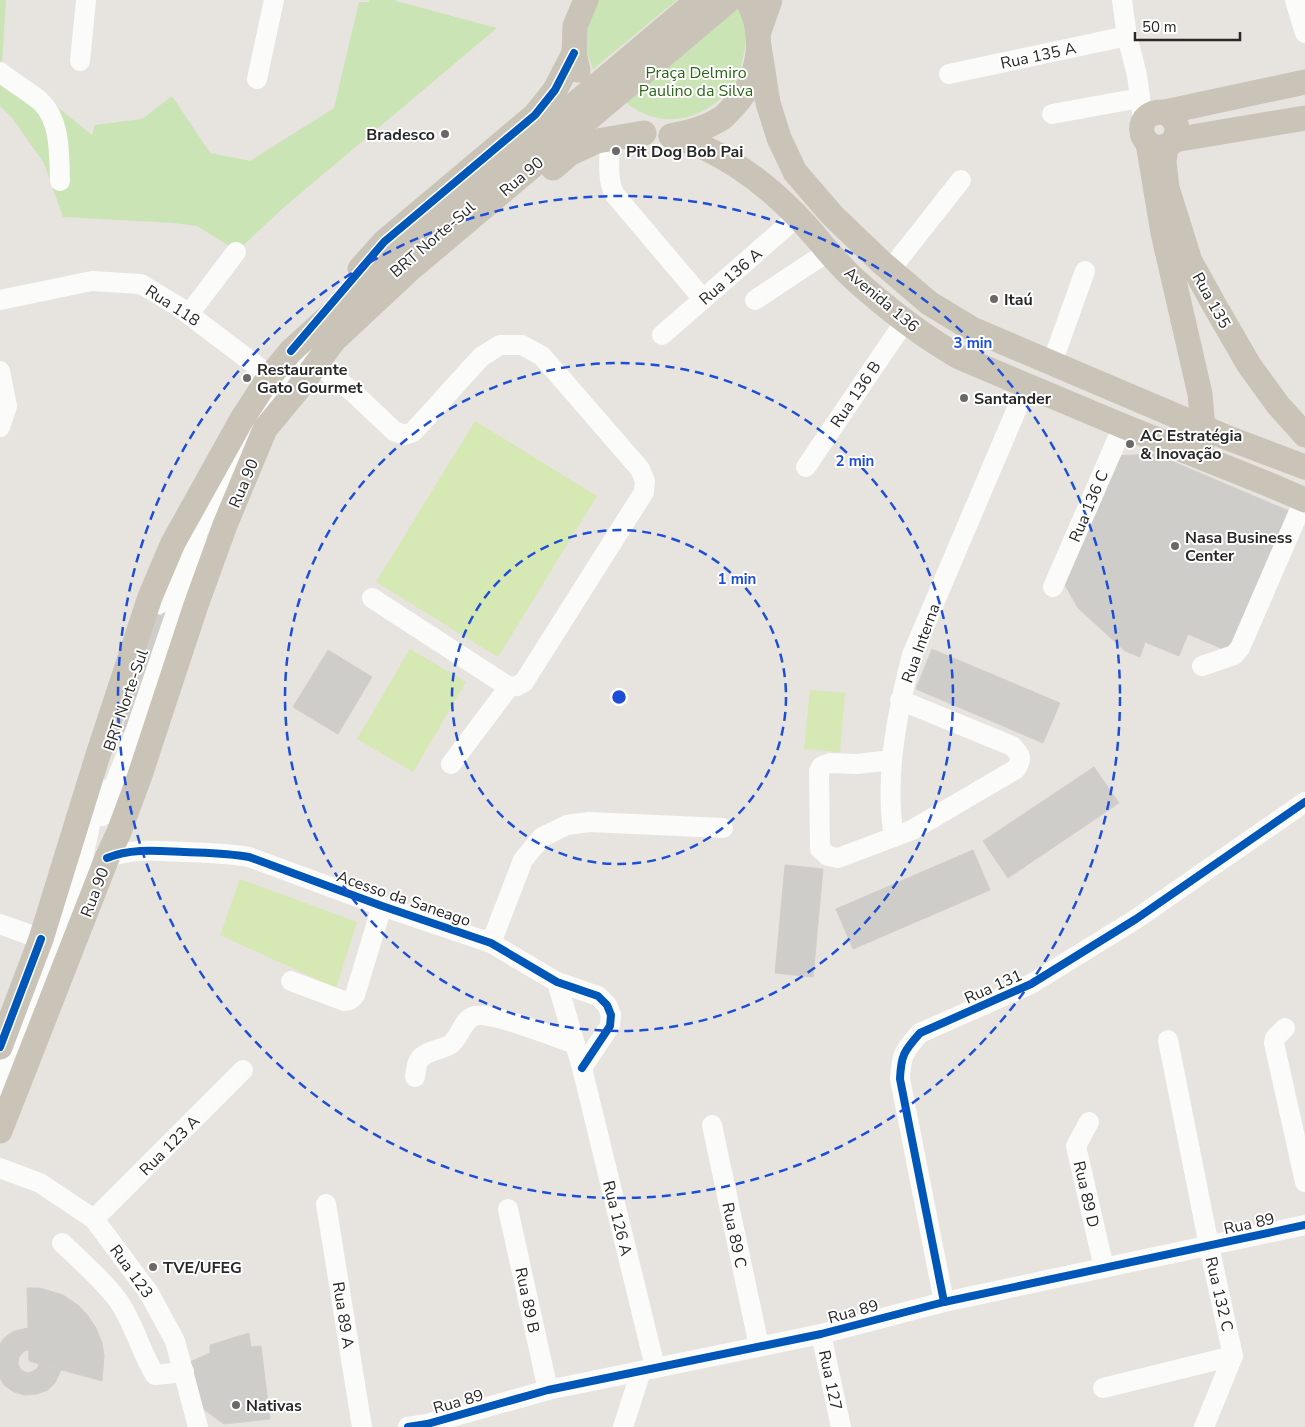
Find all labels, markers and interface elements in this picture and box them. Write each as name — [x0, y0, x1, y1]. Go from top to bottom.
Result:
scale bar — [1135, 10, 1240, 42]
text: 50 m — [1142, 17, 1177, 37]
street label: Rua 135 A — [998, 37, 1078, 75]
park label: Praça Delmiro Paulino da Silva — [639, 62, 753, 102]
place label: Bradesco — [366, 124, 435, 146]
marker: Bradesco — [439, 128, 451, 140]
place label: Pit Dog Bob Pai — [626, 141, 743, 163]
marker: Pit Dog Bob Pai — [610, 145, 622, 157]
street label: Rua 90 — [495, 152, 548, 202]
street label: BRT Norte-Sul — [385, 196, 480, 283]
street label: Rua 136 A — [694, 243, 767, 310]
street label: Avenida 136 — [839, 262, 923, 338]
street label: Rua 135 — [1187, 268, 1236, 333]
street label: Rua 118 — [141, 280, 204, 332]
place label: Itaú — [1004, 289, 1033, 311]
marker: Itaú — [988, 293, 1000, 305]
text: 3 min — [954, 333, 992, 353]
street label: Rua 136 B — [825, 357, 886, 432]
place label: Restaurante Gato Gourmet — [257, 359, 363, 399]
marker: Restaurante Gato Gourmet — [241, 372, 253, 384]
place label: Santander — [974, 388, 1052, 410]
marker: Santander — [958, 392, 970, 404]
place label: AC Estratégia & Inovação — [1140, 425, 1242, 465]
marker: AC Estratégia & Inovação — [1124, 438, 1136, 450]
text: 2 min — [836, 451, 874, 471]
street label: Rua 90 — [224, 455, 264, 511]
street label: Rua 136 C — [1064, 467, 1114, 546]
place label: Nasa Business Center — [1185, 527, 1293, 567]
marker: Nasa Business Center — [1169, 540, 1181, 552]
text: 1 min — [718, 569, 756, 589]
street label: Rua Interna — [896, 601, 945, 686]
street label: BRT Norte-Sul — [98, 646, 154, 754]
centre of rings — [610, 688, 628, 706]
street label: Rua 90 — [75, 864, 114, 920]
street label: Acesso da Saneago — [334, 866, 474, 932]
street label: Rua 131 — [961, 964, 1026, 1009]
street label: Rua 123 A — [135, 1111, 205, 1181]
street label: Rua 89 D — [1068, 1159, 1104, 1230]
street label: Rua 126 A — [597, 1178, 637, 1259]
street label: Rua 89 C — [716, 1200, 752, 1270]
street label: Rua 89 — [1222, 1208, 1277, 1240]
street label: Rua 123 — [104, 1240, 158, 1303]
street label: Rua 132 C — [1200, 1255, 1238, 1334]
place label: TVE/UFEG — [163, 1257, 242, 1279]
marker: TVE/UFEG — [147, 1261, 159, 1273]
street label: Rua 89 B — [509, 1265, 545, 1335]
street label: Rua 89 A — [327, 1280, 359, 1350]
street label: Rua 89 — [826, 1295, 881, 1329]
street label: Rua 127 — [813, 1348, 847, 1412]
street label: Rua 89 — [430, 1384, 486, 1420]
place label: Nativas — [246, 1395, 302, 1417]
marker: Nativas — [230, 1399, 242, 1411]

